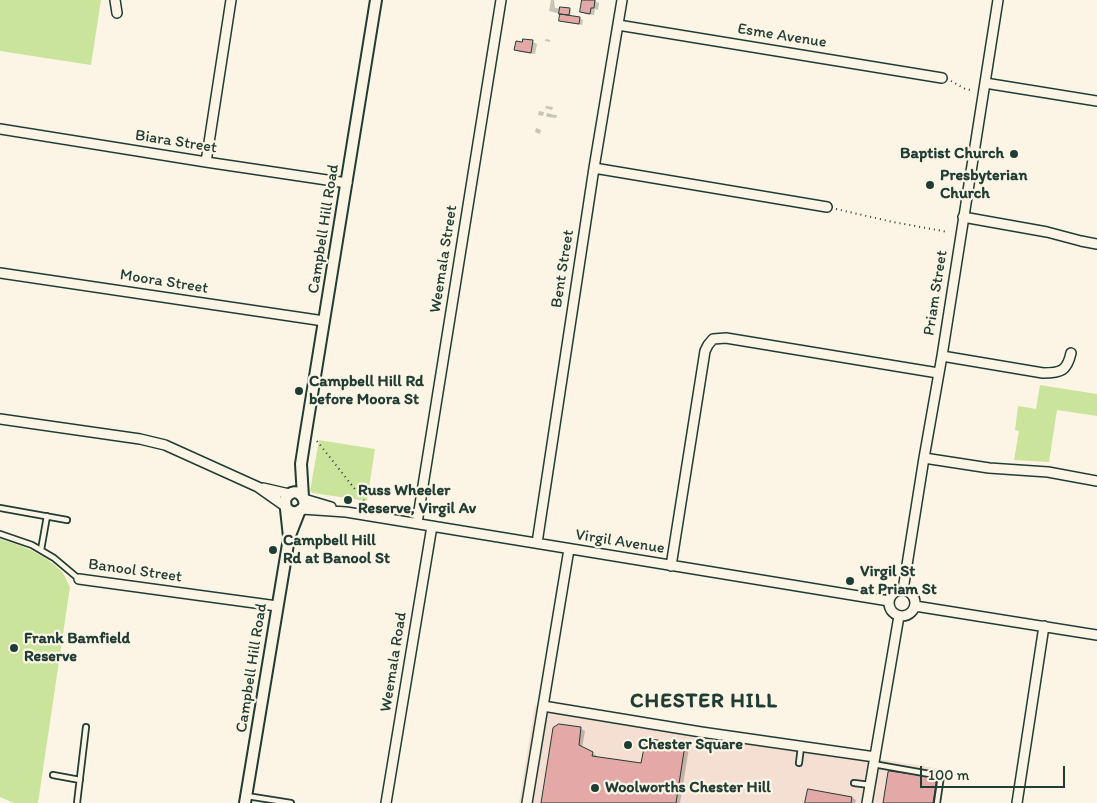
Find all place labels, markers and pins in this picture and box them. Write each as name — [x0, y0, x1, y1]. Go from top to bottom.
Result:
place label: Baptist Church — [900, 144, 1004, 164]
marker: Baptist Church — [1008, 148, 1020, 160]
place label: Presbyterian Church — [940, 166, 1027, 204]
marker: Presbyterian Church — [924, 179, 936, 191]
place label: Campbell Hill Rd before Moora St — [309, 372, 424, 410]
marker: Campbell Hill Rd before Moora St — [293, 385, 305, 397]
place label: Russ Wheeler Reserve, Virgil Av — [358, 481, 476, 519]
marker: Russ Wheeler Reserve, Virgil Av — [342, 494, 354, 506]
place label: Campbell Hill Rd at Banool St — [283, 531, 390, 569]
marker: Campbell Hill Rd at Banool St — [267, 544, 279, 556]
place label: Virgil St at Priam St — [860, 562, 937, 600]
marker: Virgil St at Priam St — [844, 575, 856, 587]
place label: Frank Bamfield Reserve — [24, 629, 130, 667]
marker: Frank Bamfield Reserve — [8, 642, 20, 654]
place label: Chester Square — [638, 735, 743, 755]
marker: Chester Square — [622, 739, 634, 751]
place label: Woolworths Chester Hill — [605, 778, 771, 798]
marker: Woolworths Chester Hill — [589, 782, 601, 794]

